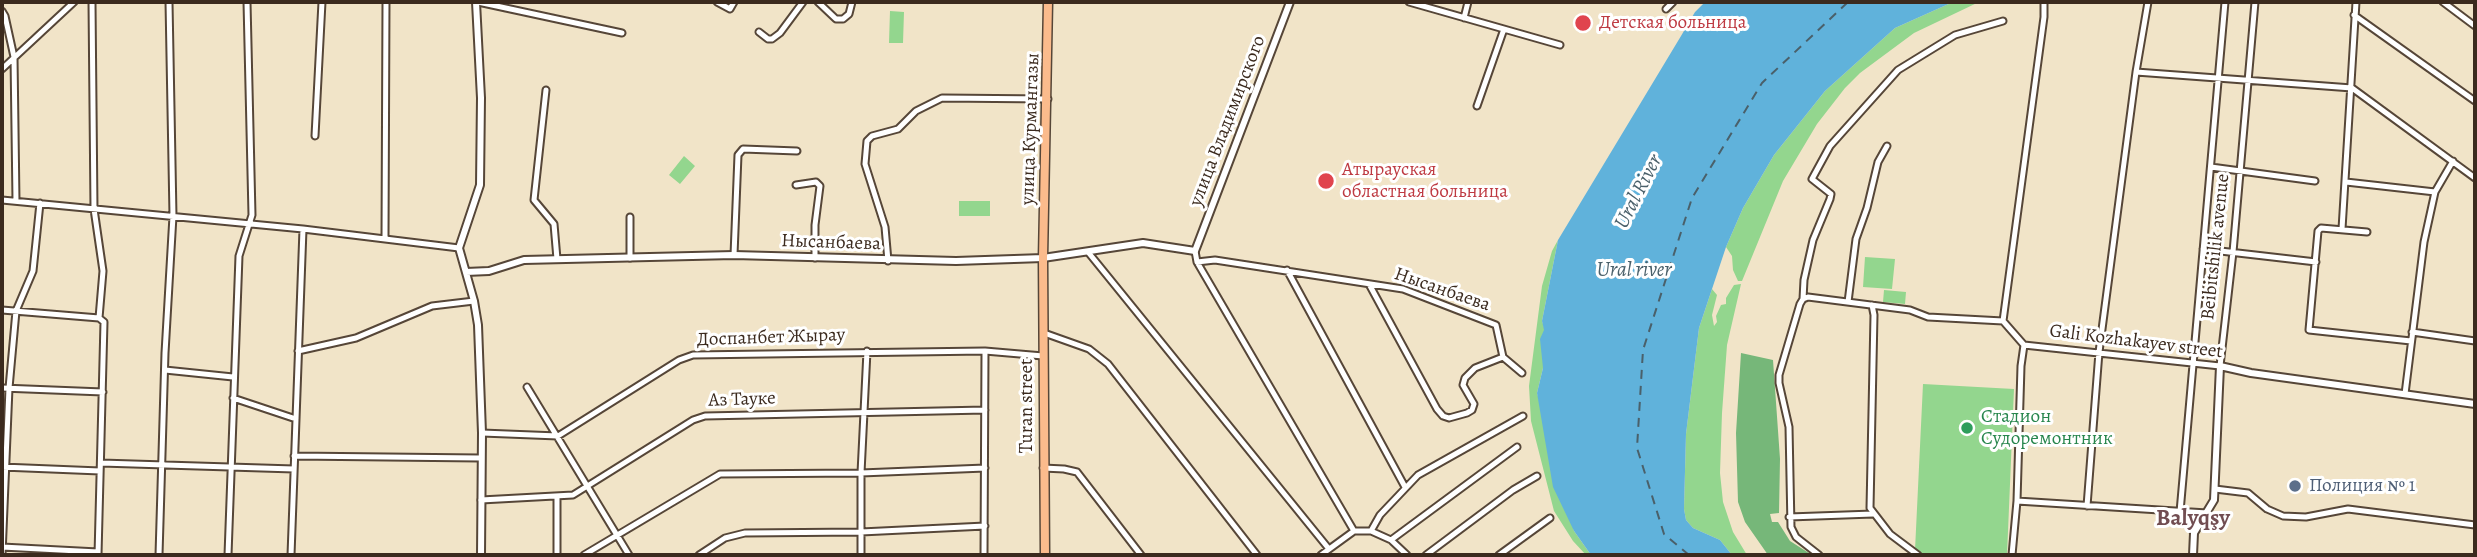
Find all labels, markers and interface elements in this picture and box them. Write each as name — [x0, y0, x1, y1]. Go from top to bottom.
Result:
place label: Детская больница — [1599, 12, 1746, 34]
marker: Детская больница — [1573, 13, 1593, 33]
street label: улица Владимирского — [1185, 32, 1271, 210]
street label: улица Курмангазы — [1017, 52, 1045, 206]
water label: Ural River — [1610, 151, 1668, 233]
place label: Атырауская областная больница — [1342, 159, 1508, 203]
marker: Атырауская областная больница — [1316, 171, 1336, 191]
street label: Beibitshilik avenue — [2197, 173, 2235, 321]
street label: Нысанбаева — [781, 230, 881, 256]
water label: Ural river — [1596, 258, 1672, 284]
street label: Нысанбаева — [1391, 263, 1493, 317]
street label: Gali Kozhakayev street — [2048, 320, 2224, 364]
street label: Доспанбет Жырау — [696, 324, 846, 352]
street label: Turan street — [1016, 359, 1038, 453]
street label: Аз Тауке — [708, 387, 776, 413]
place label: Стадион Судоремонтник — [1981, 406, 2113, 450]
marker: Стадион Судоремонтник — [1959, 420, 1975, 436]
place label: Полиция № 1 — [2309, 475, 2415, 497]
marker: Полиция № 1 — [2287, 478, 2303, 494]
district label: Balyqşy — [2156, 505, 2230, 533]

